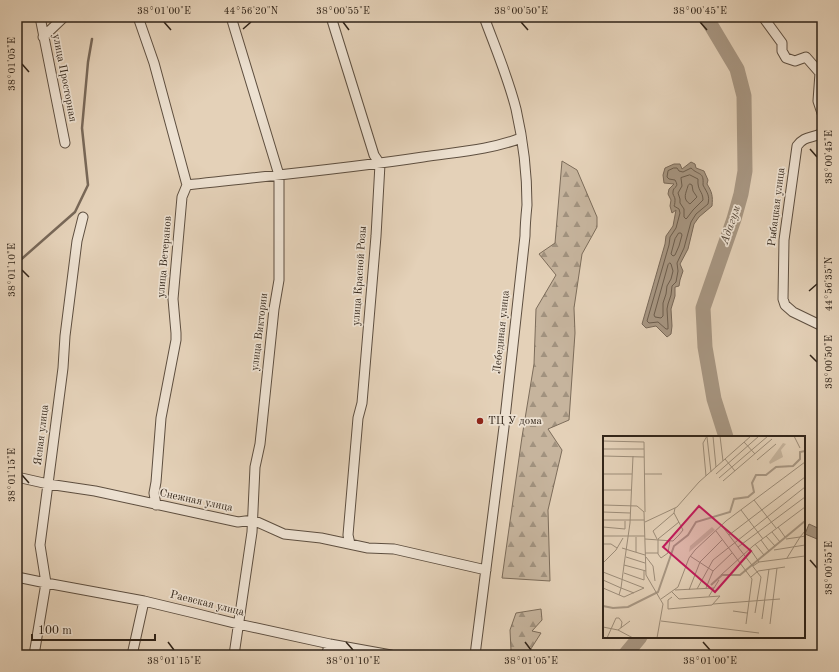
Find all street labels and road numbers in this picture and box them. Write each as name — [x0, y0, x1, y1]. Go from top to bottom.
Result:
street label: улица Просторная — [50, 33, 78, 123]
street label: Рыбацкая улица — [767, 166, 787, 247]
street label: улица Ветеранов — [156, 216, 174, 298]
street label: улица Красной Розы — [351, 226, 369, 326]
street label: Лебединая улица — [492, 289, 512, 374]
street label: улица Виктории — [250, 292, 270, 372]
street label: Ясная улица — [33, 403, 51, 466]
street label: Снежная улица — [158, 488, 234, 514]
street label: Раевская улица — [169, 589, 246, 619]

